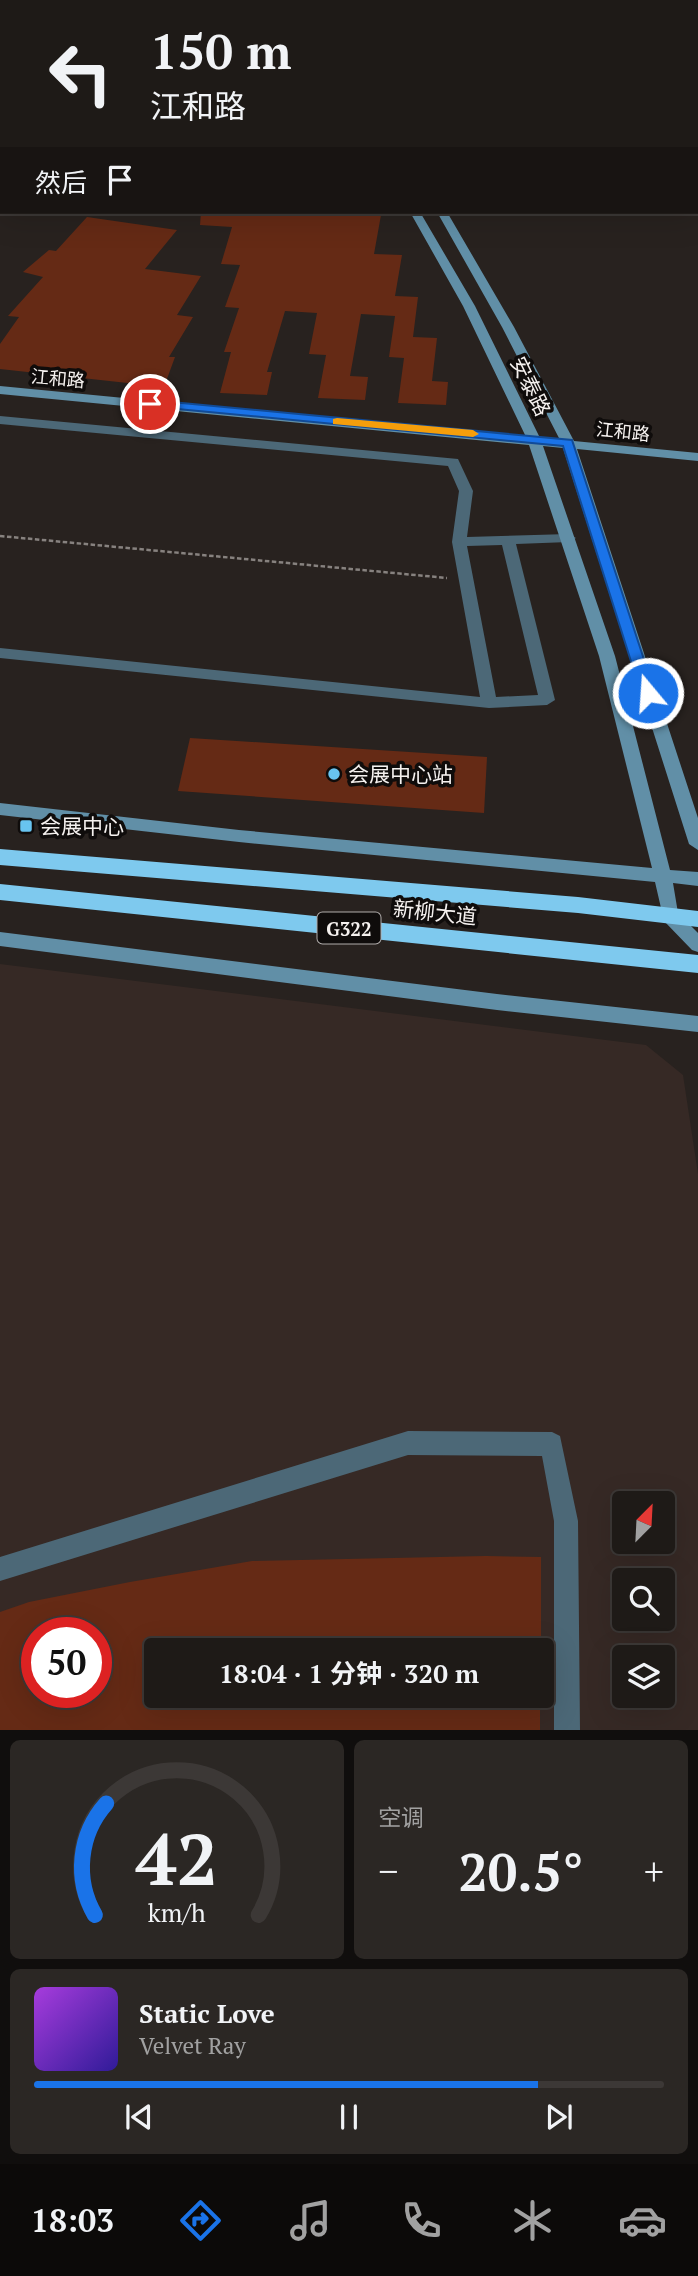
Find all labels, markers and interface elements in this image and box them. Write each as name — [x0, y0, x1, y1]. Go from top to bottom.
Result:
text: 150 m — [150, 18, 292, 83]
icon: left — [35, 28, 126, 119]
text: 江和路 — [150, 85, 246, 127]
icon: arrive — [101, 161, 139, 199]
text: 然后 — [35, 165, 87, 199]
street label: 安泰路 — [505, 352, 557, 420]
street label: 江和路 — [30, 364, 86, 392]
pin — [120, 374, 180, 434]
icon: arrive — [131, 385, 169, 423]
street label: 江和路 — [595, 416, 651, 446]
position arrow — [611, 656, 685, 730]
place label: 会展中心站 — [348, 760, 453, 788]
marker: 会展中心站 — [326, 766, 342, 782]
place label: 会展中心 — [40, 812, 124, 840]
marker: 会展中心 — [18, 818, 34, 834]
street label: 新柳大道 — [392, 894, 478, 930]
road number: G322 — [318, 912, 380, 944]
north arrow — [612, 1491, 676, 1554]
map controls — [612, 1491, 675, 1708]
button: search — [612, 1568, 675, 1631]
speed limit sign: 50 — [21, 1617, 112, 1708]
button: layers — [612, 1645, 675, 1708]
text: 18:04 · 1 分钟 · 320 m — [219, 1656, 479, 1690]
text: 空调 — [378, 1802, 424, 1833]
text: 42 — [136, 1810, 218, 1907]
text: 20.5° — [458, 1837, 584, 1906]
text: − — [378, 1846, 398, 1896]
text: + — [644, 1846, 664, 1896]
text: km/h — [148, 1896, 206, 1929]
text: Static Love — [139, 1996, 275, 2030]
text: Velvet Ray — [139, 2030, 246, 2061]
icon: previous — [120, 2098, 158, 2136]
icon: pause — [330, 2098, 368, 2136]
icon: next — [540, 2098, 578, 2136]
icon: directions — [176, 2196, 225, 2245]
icon: music — [286, 2196, 335, 2245]
icon: phone — [397, 2196, 446, 2245]
icon: climate — [508, 2196, 557, 2245]
icon: car — [618, 2196, 667, 2245]
text: 18:03 — [31, 2199, 114, 2241]

